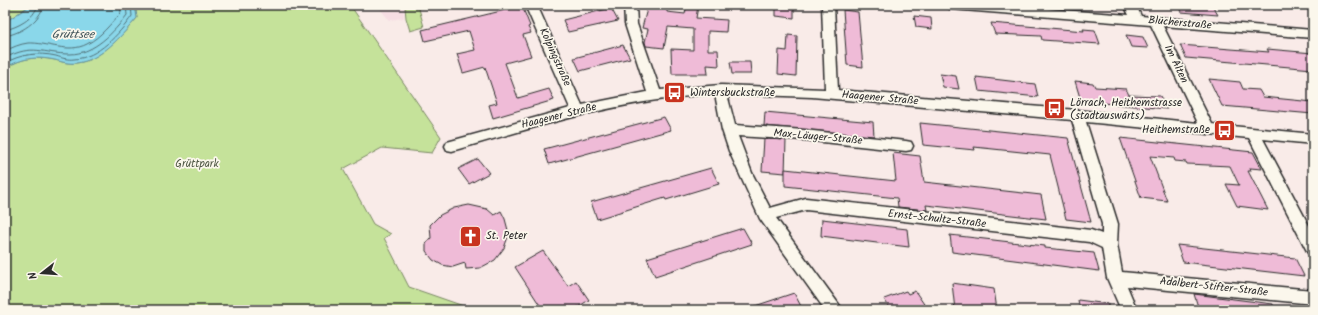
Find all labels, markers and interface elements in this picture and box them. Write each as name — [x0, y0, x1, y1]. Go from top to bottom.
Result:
street label: Blücherstraße — [1148, 11, 1212, 35]
water label: Grüttsee — [52, 25, 96, 44]
street label: Kolpingstraße — [534, 25, 576, 89]
street label: Im Alten — [1159, 42, 1193, 87]
bus stop icon: Wintersbuckstraße — [661, 80, 687, 106]
place label: Wintersbuckstraße — [690, 84, 775, 102]
street label: Haagener Straße — [841, 86, 919, 110]
place label: Lörrach, Heithemstrasse (stadtauswärts) — [1070, 94, 1182, 125]
bus stop icon: Lörrach, Heithemstrasse (stadtauswärts) — [1042, 96, 1068, 122]
street label: Haagener Straße — [519, 98, 599, 134]
bus stop icon: Heithemstraße — [1212, 117, 1238, 143]
place label: Heithemstraße — [1142, 121, 1210, 139]
street label: Max-Läuger-Straße — [773, 124, 863, 150]
park label: Grüttpark — [175, 155, 220, 173]
street label: Ernst-Schultz-Straße — [887, 205, 987, 233]
church icon: St. Peter — [457, 223, 483, 249]
place label: St. Peter — [486, 227, 528, 245]
north arrow — [22, 253, 62, 293]
text: N — [24, 270, 43, 282]
street label: Adalbert-Stifter-Straße — [1159, 272, 1269, 302]

